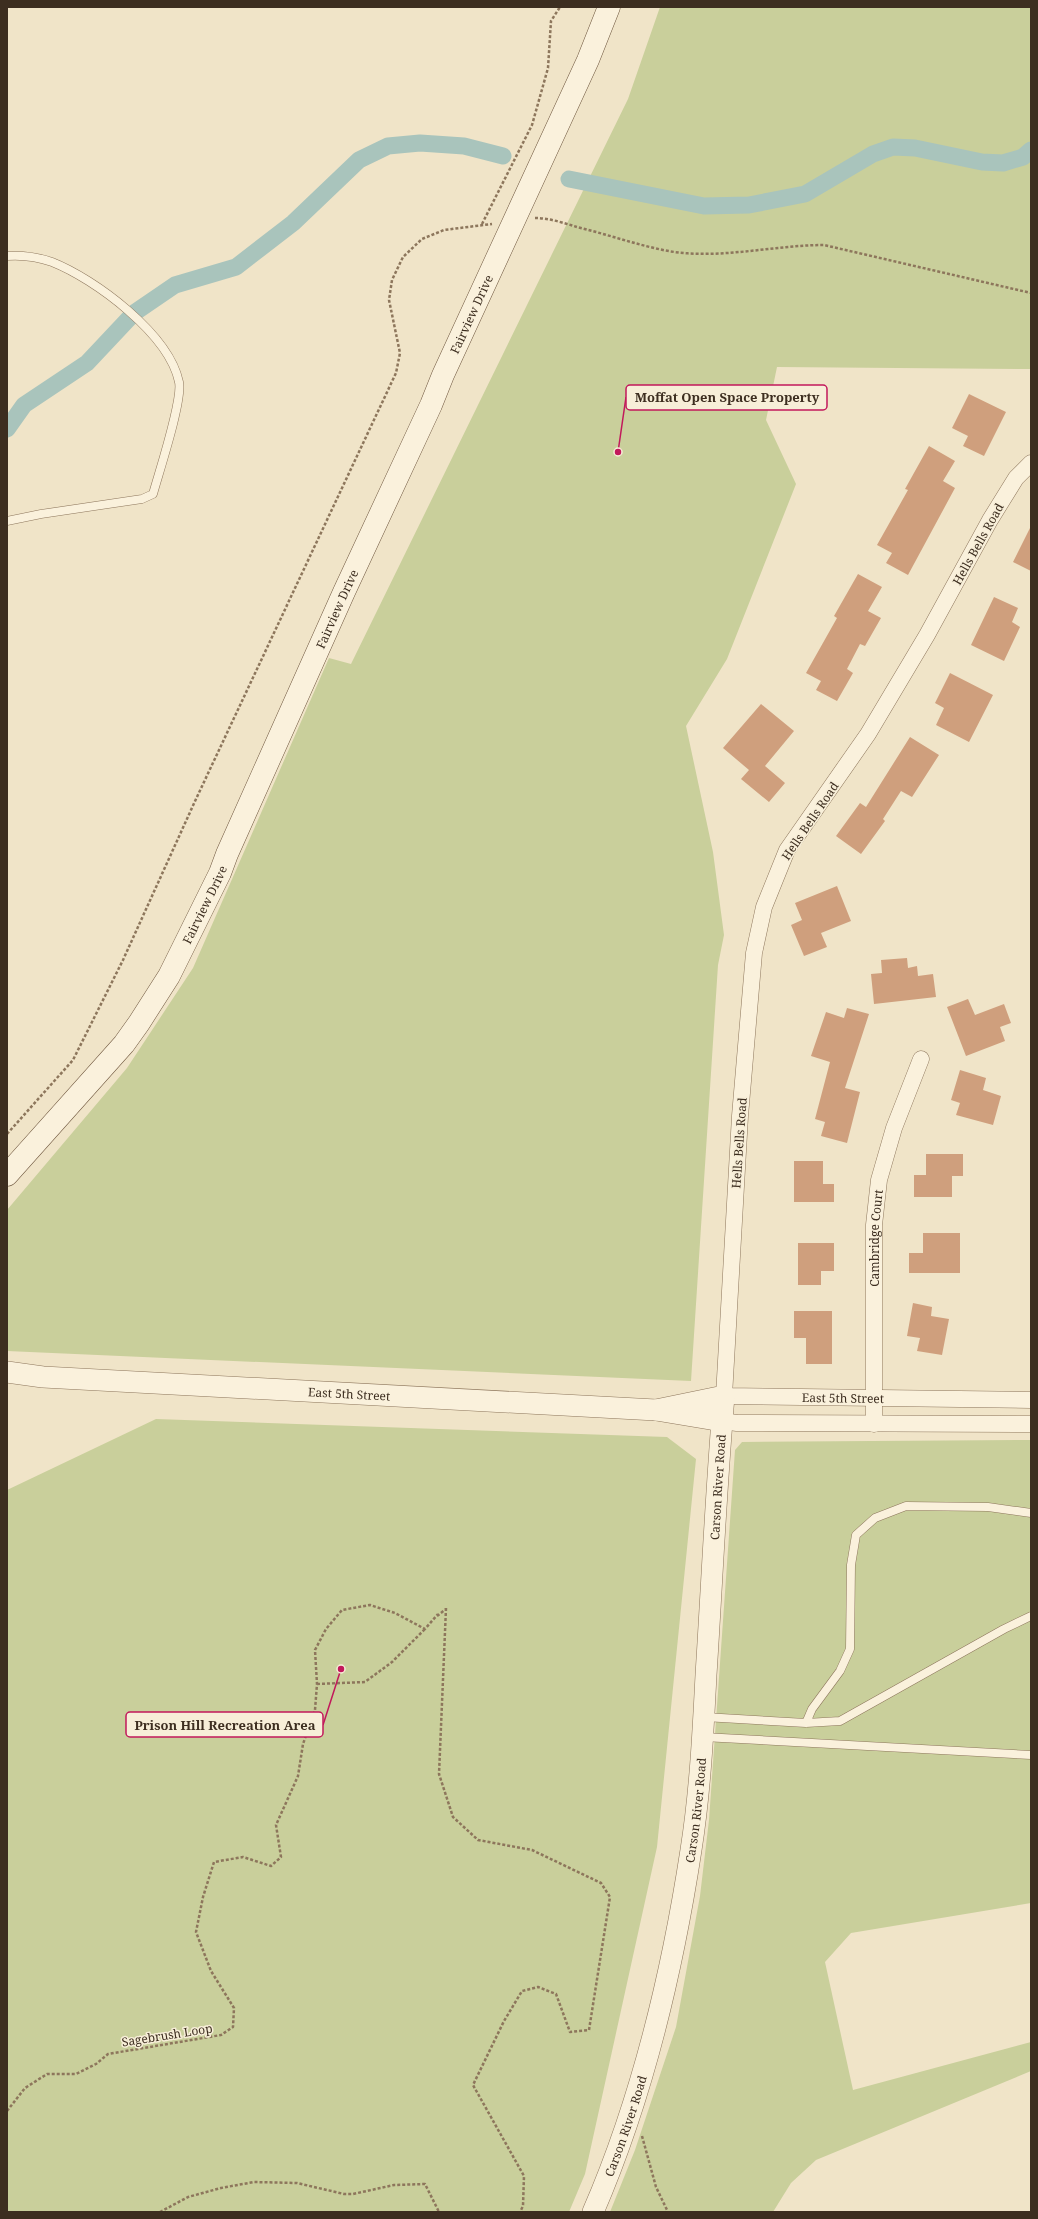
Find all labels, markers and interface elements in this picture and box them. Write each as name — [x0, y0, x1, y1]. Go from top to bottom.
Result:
street label: Fairview Drive — [446, 272, 497, 356]
callout: Moffat Open Space Property — [626, 385, 827, 410]
text: Moffat Open Space Property — [635, 388, 820, 406]
street label: Hells Bells Road — [948, 500, 1008, 588]
street label: Fairview Drive — [311, 566, 362, 651]
street label: Hells Bells Road — [777, 778, 843, 864]
street label: Fairview Drive — [178, 863, 231, 946]
street label: Hells Bells Road — [727, 1096, 751, 1189]
street label: Cambridge Court — [866, 1188, 886, 1287]
street label: East 5th Street — [308, 1383, 391, 1404]
street label: East 5th Street — [802, 1389, 884, 1407]
street label: Carson River Road — [706, 1433, 729, 1540]
callout: Prison Hill Recreation Area — [126, 1712, 323, 1737]
text: Prison Hill Recreation Area — [135, 1716, 316, 1734]
street label: Carson River Road — [681, 1756, 710, 1864]
street label: Sagebrush Loop — [120, 2019, 214, 2051]
street label: Carson River Road — [600, 2073, 650, 2179]

